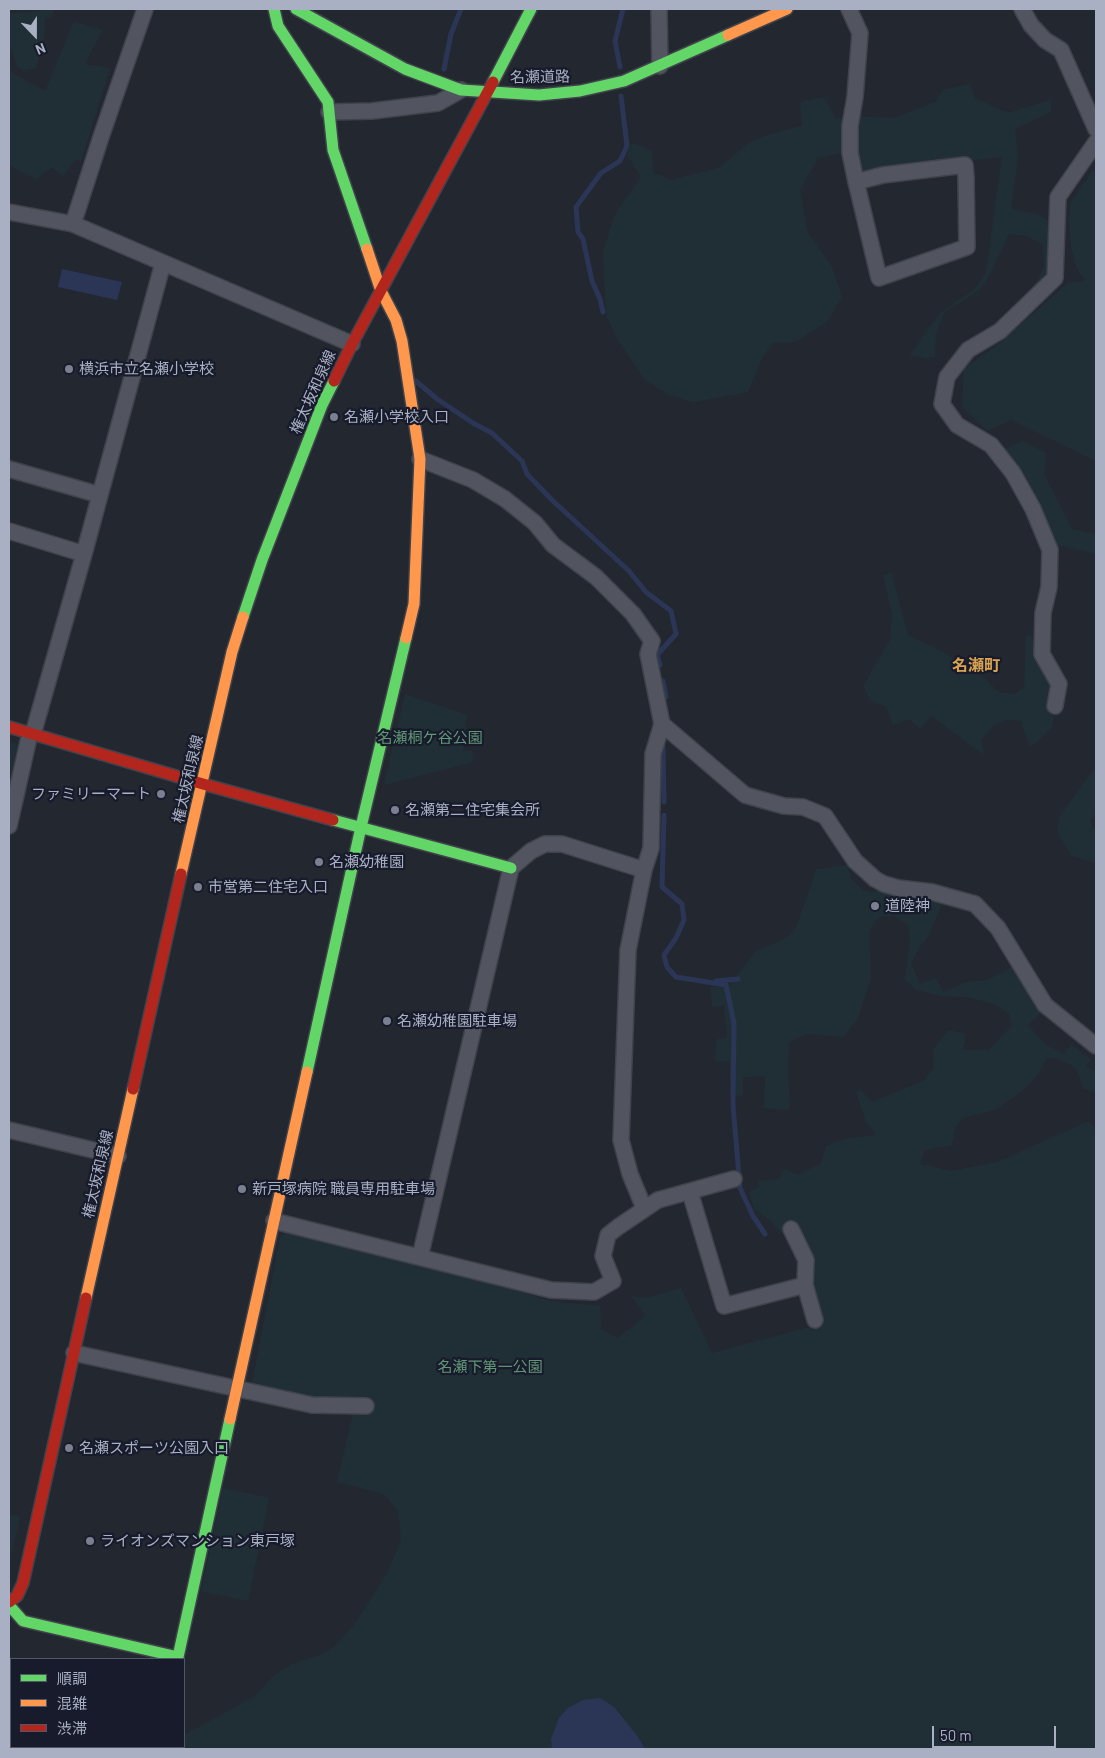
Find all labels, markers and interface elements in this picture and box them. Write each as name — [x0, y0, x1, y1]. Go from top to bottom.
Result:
north arrow — [10, 10, 60, 60]
text: N — [33, 40, 48, 59]
street label: 名瀬道路 — [510, 67, 570, 87]
street label: 権太坂和泉線 — [286, 347, 340, 437]
place label: 横浜市立名瀬小学校 — [79, 360, 214, 378]
marker: 横浜市立名瀬小学校 — [63, 363, 75, 375]
place label: 名瀬小学校入口 — [344, 408, 449, 426]
marker: 名瀬小学校入口 — [328, 411, 340, 423]
district label: 名瀬町 — [952, 656, 1000, 676]
park label: 名瀬桐ケ谷公園 — [378, 729, 482, 747]
street label: 権太坂和泉線 — [169, 733, 207, 825]
place label: ファミリーマート — [31, 785, 151, 803]
marker: ファミリーマート — [155, 788, 167, 800]
place label: 名瀬第二住宅集会所 — [405, 801, 540, 819]
marker: 名瀬第二住宅集会所 — [389, 804, 401, 816]
place label: 名瀬幼稚園 — [329, 853, 404, 871]
marker: 名瀬幼稚園 — [313, 856, 325, 868]
place label: 市営第二住宅入口 — [208, 878, 328, 896]
marker: 市営第二住宅入口 — [192, 881, 204, 893]
place label: 道陸神 — [885, 897, 930, 915]
marker: 道陸神 — [869, 900, 881, 912]
place label: 名瀬幼稚園駐車場 — [397, 1012, 517, 1030]
marker: 名瀬幼稚園駐車場 — [381, 1015, 393, 1027]
street label: 権太坂和泉線 — [79, 1128, 117, 1220]
place label: 新戸塚病院 職員専用駐車場 — [252, 1180, 435, 1198]
marker: 新戸塚病院 職員専用駐車場 — [236, 1183, 248, 1195]
park label: 名瀬下第一公園 — [438, 1358, 542, 1376]
place label: 名瀬スポーツ公園入口 — [79, 1439, 229, 1457]
marker: 名瀬スポーツ公園入口 — [63, 1442, 75, 1454]
place label: ライオンズマンション東戸塚 — [100, 1532, 295, 1550]
marker: ライオンズマンション東戸塚 — [84, 1535, 96, 1547]
legend — [10, 1658, 185, 1748]
text: 順調 — [57, 1669, 87, 1687]
text: 混雑 — [57, 1694, 87, 1712]
scale bar — [935, 1716, 1059, 1748]
text: 渋滞 — [57, 1719, 87, 1737]
text: 50 m — [940, 1726, 972, 1744]

